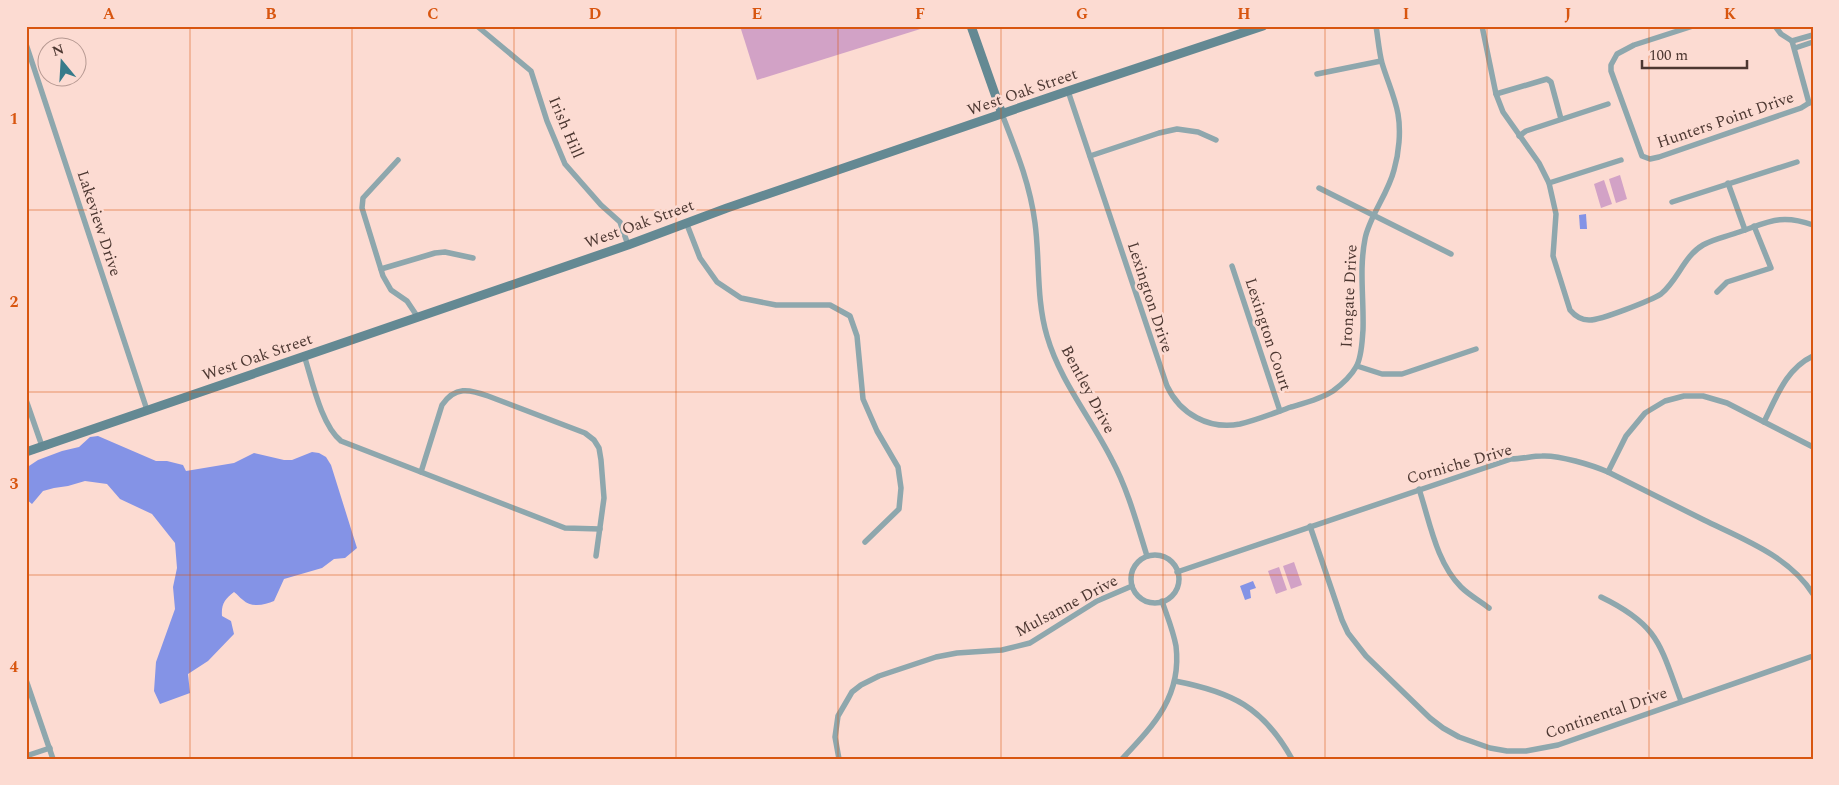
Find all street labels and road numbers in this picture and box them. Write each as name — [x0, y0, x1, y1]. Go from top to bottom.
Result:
street label: West Oak Street — [964, 62, 1081, 122]
street label: Hunters Point Drive — [1654, 85, 1797, 155]
street label: Irish Hill — [542, 93, 590, 162]
street label: Lakeview Drive — [71, 167, 127, 279]
street label: West Oak Street — [581, 193, 698, 255]
street label: Lexington Drive — [1121, 239, 1179, 356]
street label: Irongate Drive — [1334, 244, 1364, 348]
street label: Lexington Court — [1238, 275, 1298, 394]
street label: West Oak Street — [199, 327, 316, 387]
street label: Bentley Drive — [1055, 341, 1121, 438]
street label: Corniche Drive — [1404, 437, 1515, 490]
street label: Mulsanne Drive — [1011, 569, 1122, 643]
street label: Continental Drive — [1542, 681, 1671, 745]

